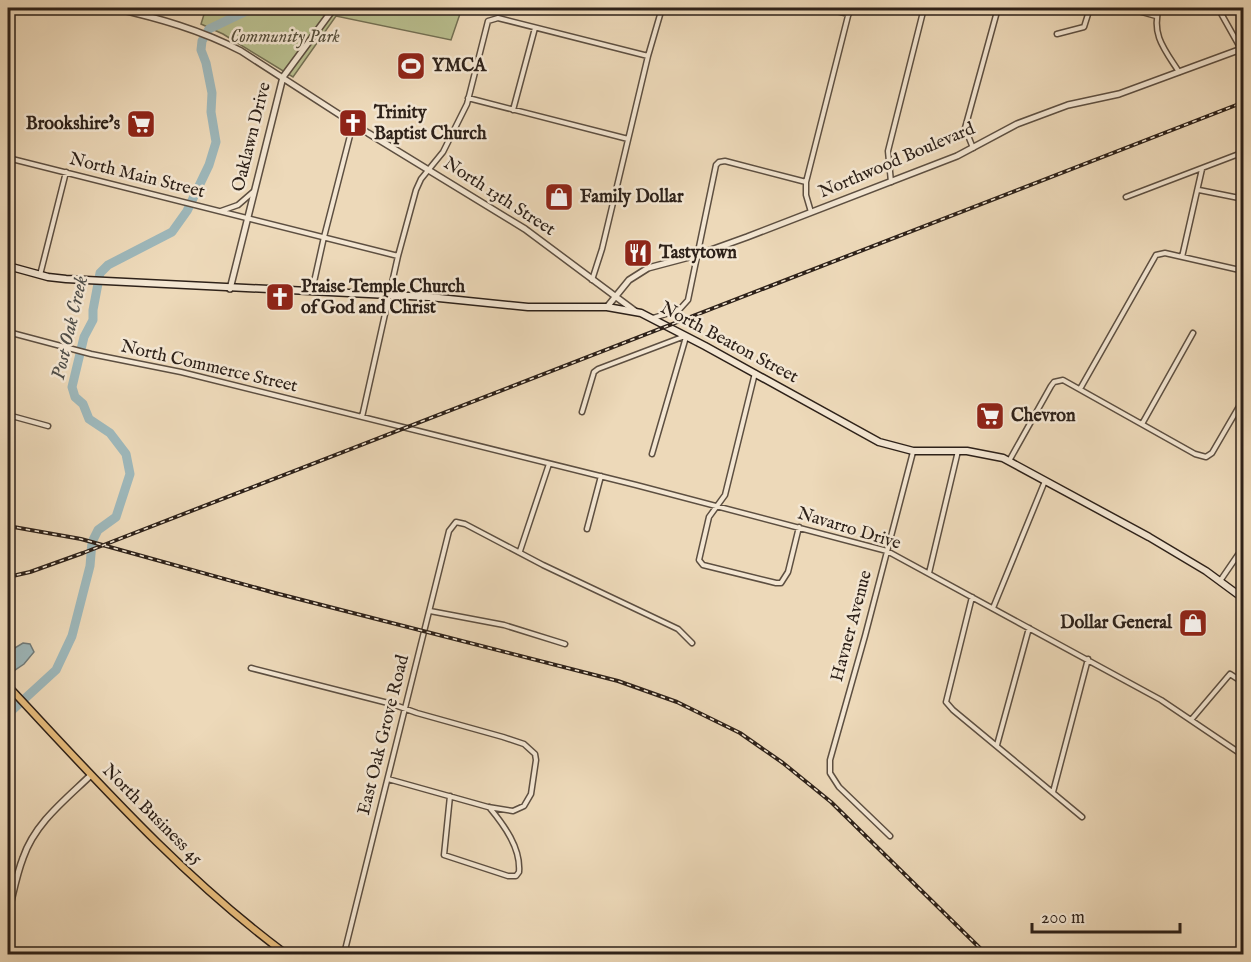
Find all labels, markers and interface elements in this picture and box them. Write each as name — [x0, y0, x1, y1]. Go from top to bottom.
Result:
park label: Community Park — [230, 26, 340, 49]
sports icon: YMCA — [395, 50, 427, 82]
place label: YMCA — [432, 55, 487, 78]
street label: Oaklawn Drive — [227, 80, 277, 194]
place label: Trinity Baptist Church — [373, 102, 487, 146]
church icon: Trinity Baptist Church — [337, 107, 369, 139]
supermarket icon: Brookshire's — [125, 108, 157, 140]
place label: Brookshire's — [26, 113, 121, 136]
street label: Northwood Boulevard — [815, 118, 979, 204]
street label: North Main Street — [67, 148, 207, 204]
street label: North 13th Street — [439, 152, 559, 242]
shop icon: Family Dollar — [543, 181, 575, 213]
place label: Family Dollar — [580, 186, 684, 209]
restaurant icon: Tastytown — [622, 237, 654, 269]
place label: Tastytown — [658, 242, 737, 265]
water label: Post Oak Creek — [46, 274, 94, 382]
place label: Praise Temple Church of God and Christ — [301, 276, 466, 320]
church icon: Praise Temple Church of God and Christ — [264, 281, 296, 313]
street label: North Beaton Street — [656, 297, 802, 389]
street label: North Commerce Street — [118, 335, 300, 399]
supermarket icon: Chevron — [974, 400, 1006, 432]
place label: Chevron — [1011, 405, 1076, 428]
street label: Navarro Drive — [794, 502, 904, 556]
street label: Havner Avenue — [826, 568, 878, 684]
shop icon: Dollar General — [1177, 607, 1209, 639]
place label: Dollar General — [1060, 612, 1173, 635]
street label: East Oak Grove Road — [353, 652, 415, 817]
street label: North Business 45 — [97, 760, 208, 871]
scale bar — [1032, 896, 1180, 934]
text: 200 m — [1041, 907, 1085, 930]

